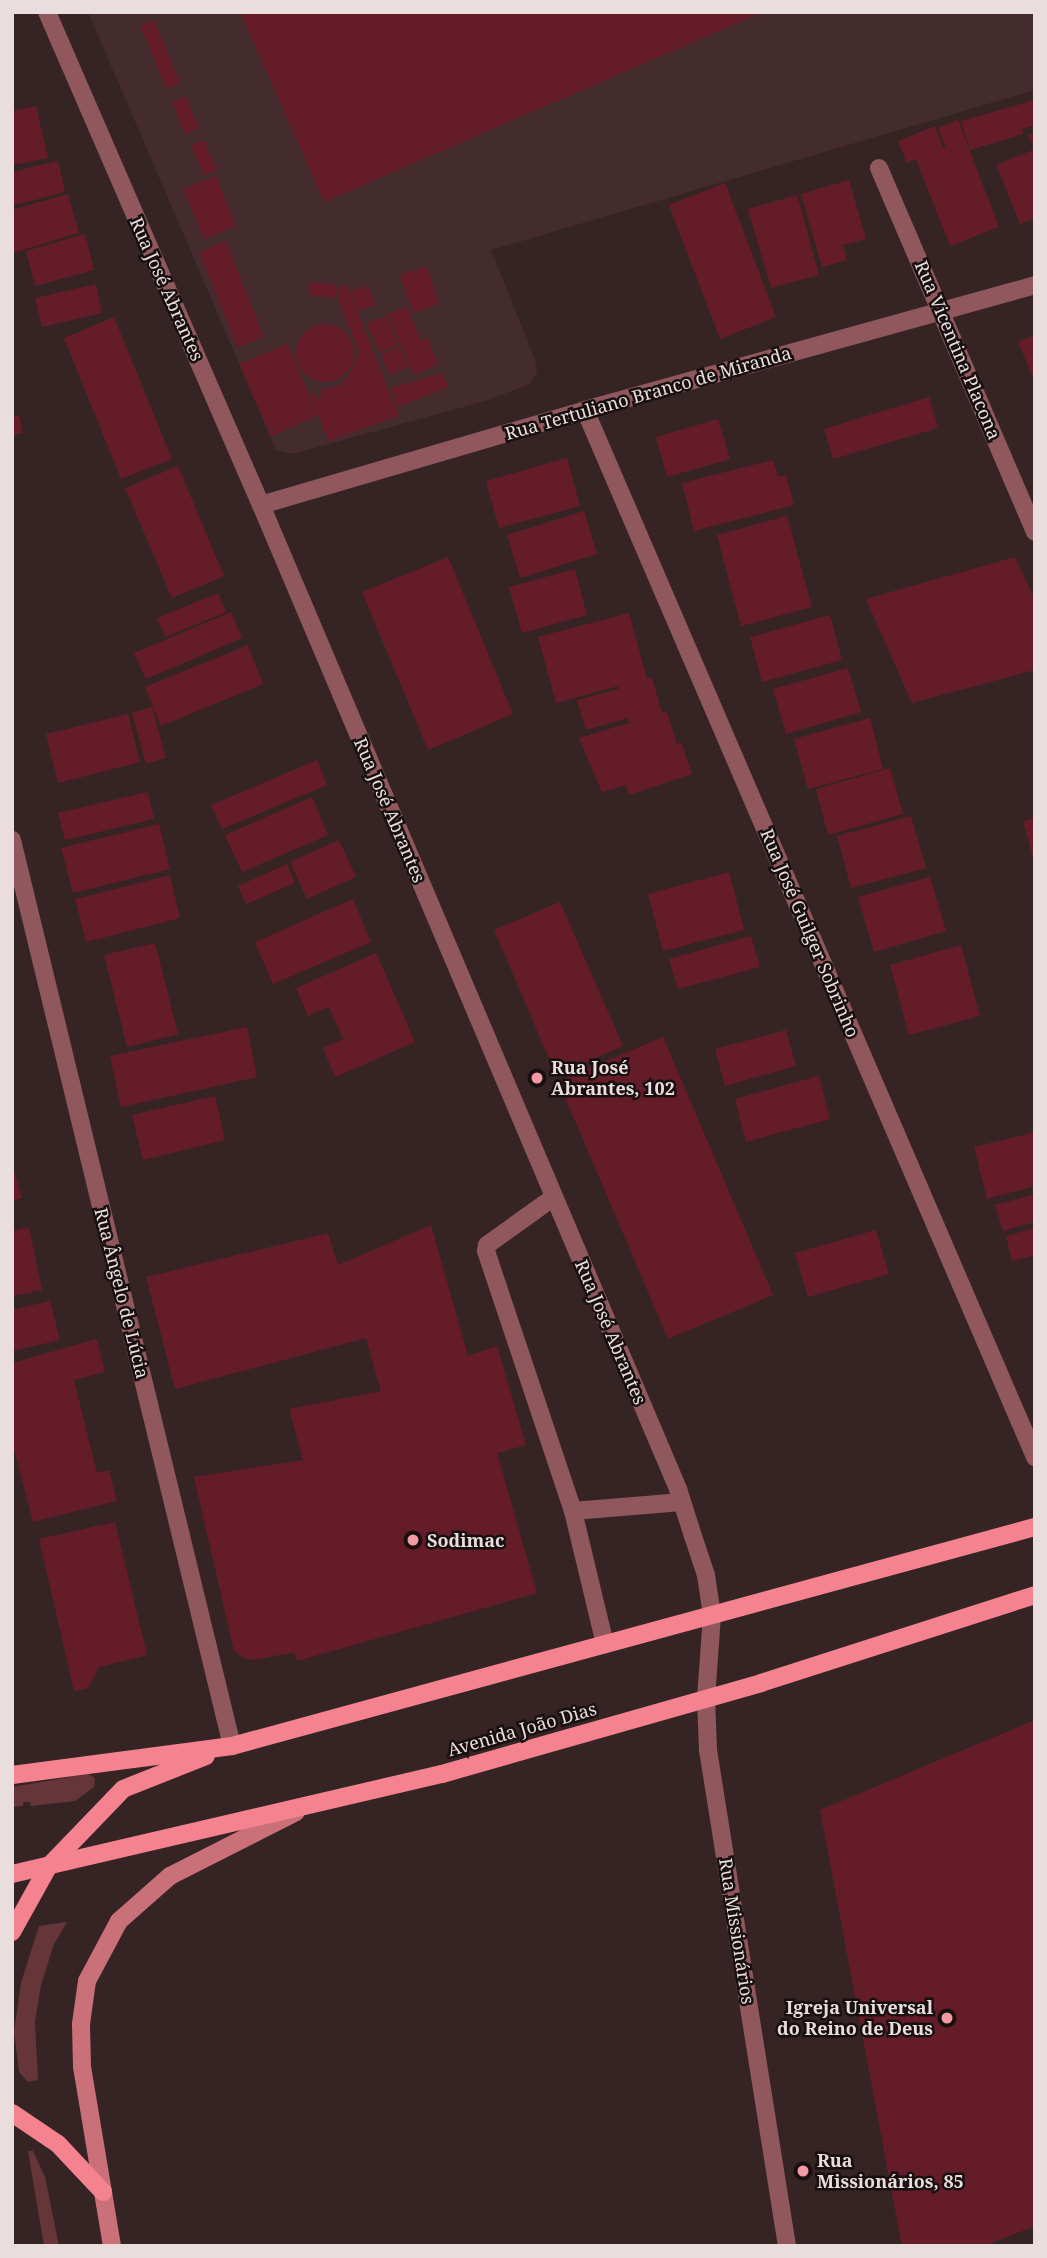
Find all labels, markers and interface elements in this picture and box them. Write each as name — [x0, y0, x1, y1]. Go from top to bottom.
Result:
street label: Rua José Abrantes — [126, 214, 208, 364]
street label: Rua Vicentina Placona — [911, 257, 1005, 443]
street label: Rua Tertuliano Branco de Miranda — [502, 342, 794, 444]
street label: Rua José Abrantes — [350, 734, 430, 886]
street label: Rua José Guilger Sobrinho — [756, 826, 864, 1040]
place label: Rua José Abrantes, 102 — [551, 1057, 675, 1100]
marker: Rua José Abrantes, 102 — [529, 1070, 545, 1086]
street label: Rua Ângelo de Lúcia — [90, 1205, 154, 1381]
street label: Rua José Abrantes — [571, 1256, 651, 1408]
place label: Sodimac — [427, 1529, 505, 1551]
marker: Sodimac — [405, 1532, 421, 1548]
street label: Avenida João Dias — [445, 1697, 599, 1761]
street label: Rua Missionários — [715, 1856, 759, 2006]
place label: Igreja Universal do Reino de Deus — [777, 1997, 933, 2039]
marker: Igreja Universal do Reino de Deus — [939, 2010, 955, 2026]
place label: Rua Missionários, 85 — [817, 2150, 964, 2192]
marker: Rua Missionários, 85 — [795, 2163, 811, 2179]

